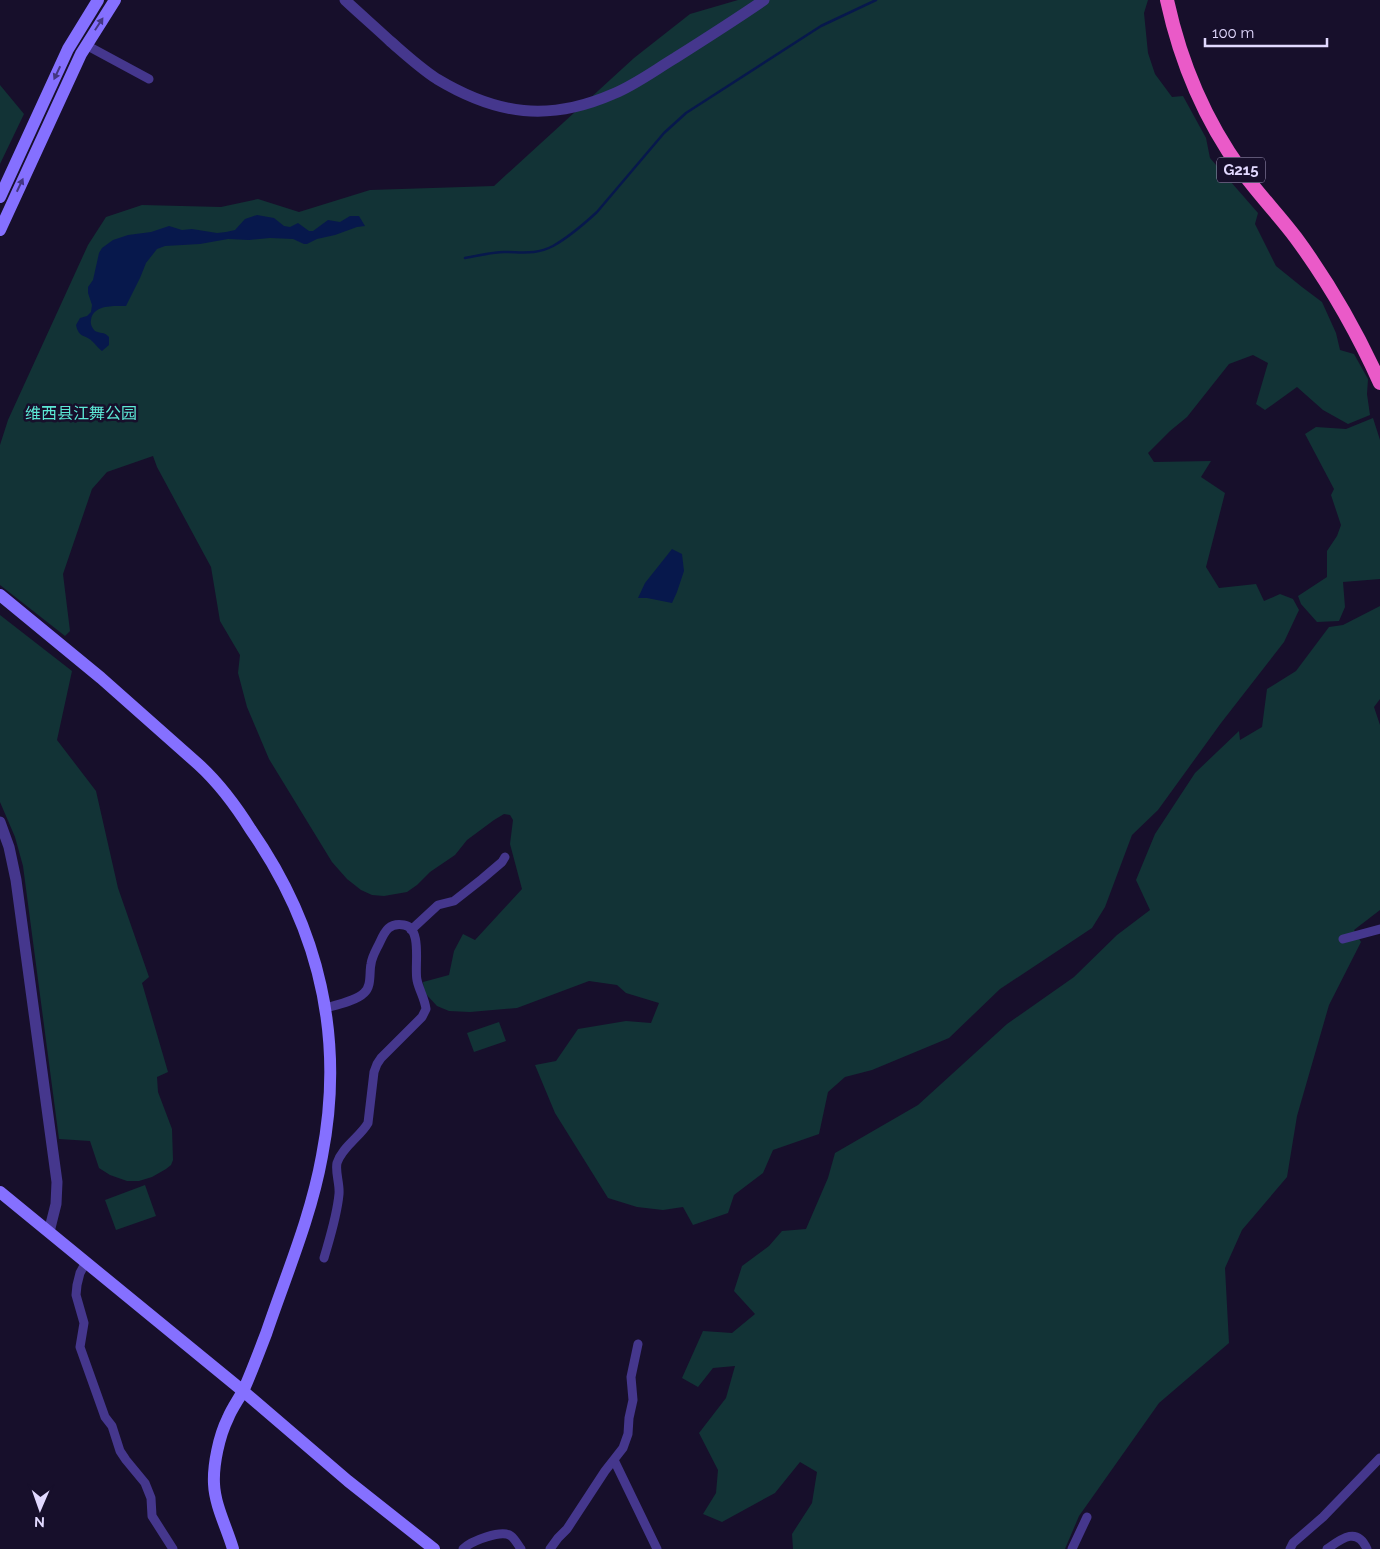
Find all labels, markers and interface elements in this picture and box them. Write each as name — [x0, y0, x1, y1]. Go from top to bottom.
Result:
scale bar — [1205, 15, 1328, 47]
one-way arrow — [94, 17, 104, 31]
text: 100 m — [1212, 24, 1254, 42]
one-way arrow — [53, 66, 61, 80]
road number: G215 — [1217, 158, 1265, 182]
one-way arrow — [17, 178, 25, 192]
park label: 维西县江舞公园 — [25, 404, 137, 423]
north arrow — [15, 1484, 65, 1534]
text: N — [34, 1514, 45, 1530]

